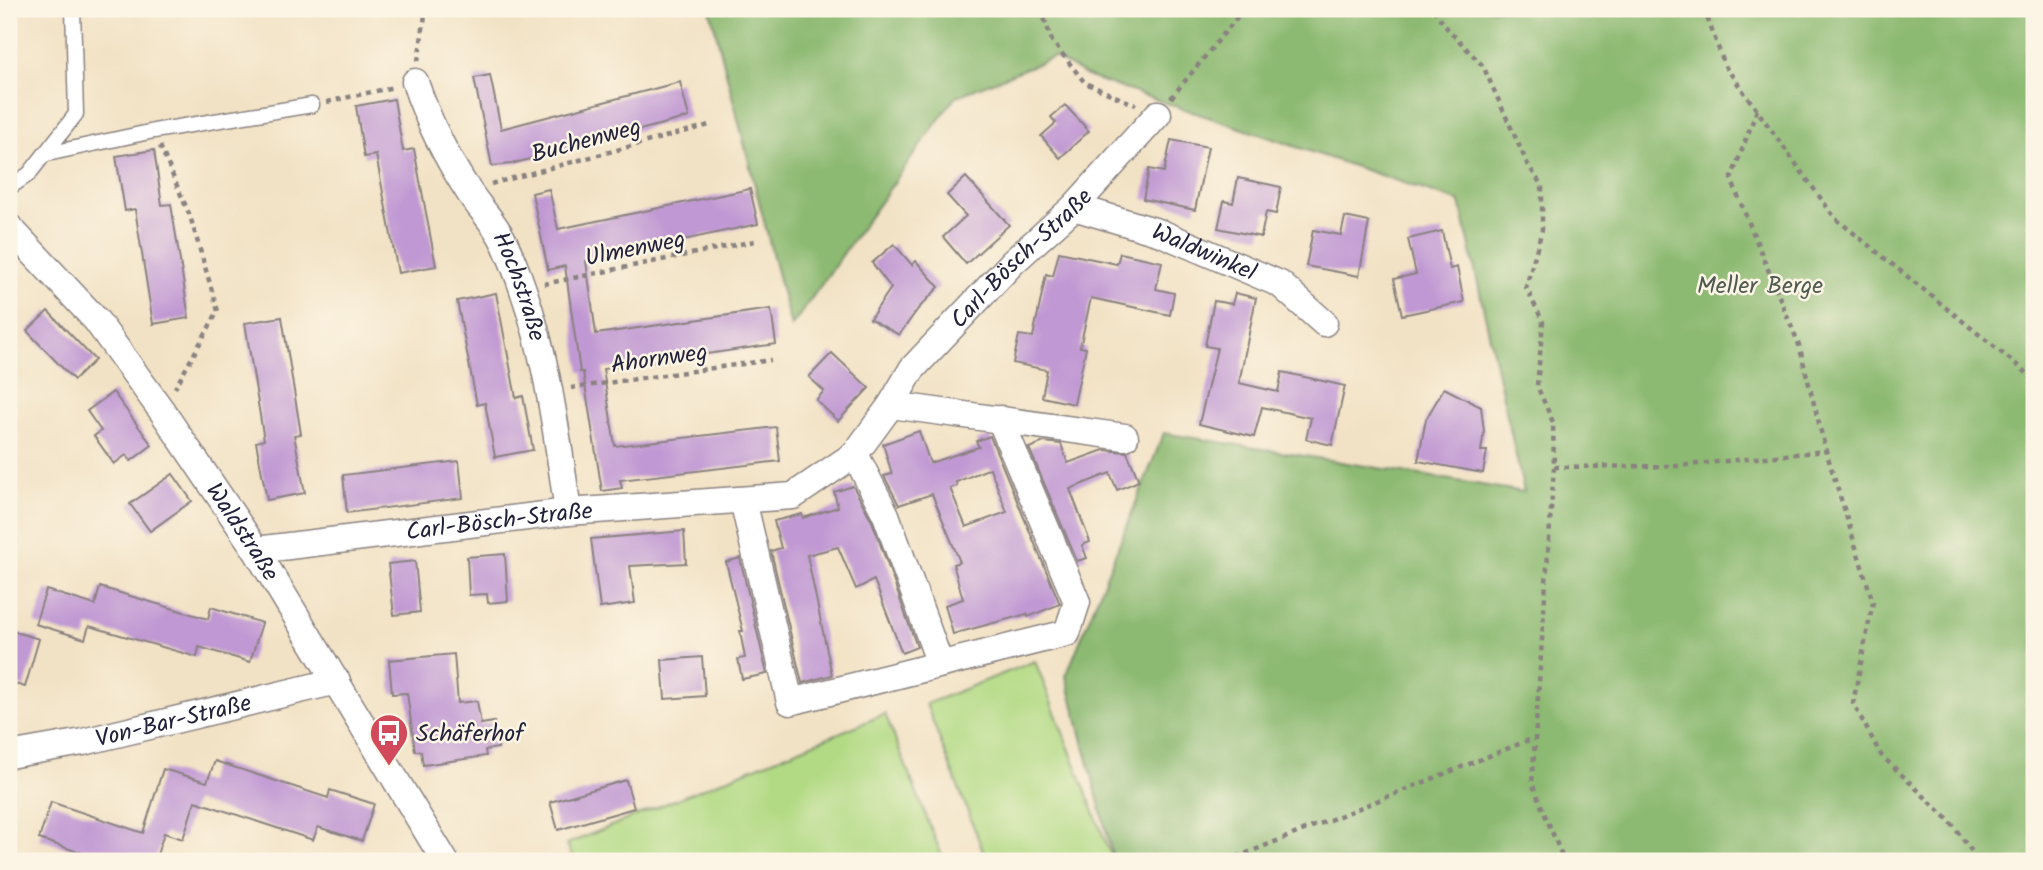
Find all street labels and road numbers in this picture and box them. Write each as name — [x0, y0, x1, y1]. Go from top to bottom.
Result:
street label: Buchenweg — [527, 108, 646, 175]
street label: Carl-Bösch-Straße — [941, 180, 1103, 338]
street label: Waldwinkel — [1145, 213, 1262, 293]
street label: Ulmenweg — [582, 221, 689, 278]
street label: Hochstraße — [481, 225, 556, 346]
street label: Ahornweg — [608, 333, 710, 386]
street label: Waldstraße — [195, 475, 289, 589]
street label: Carl-Bösch-Straße — [404, 492, 594, 553]
street label: Von-Bar-Straße — [92, 684, 256, 759]

